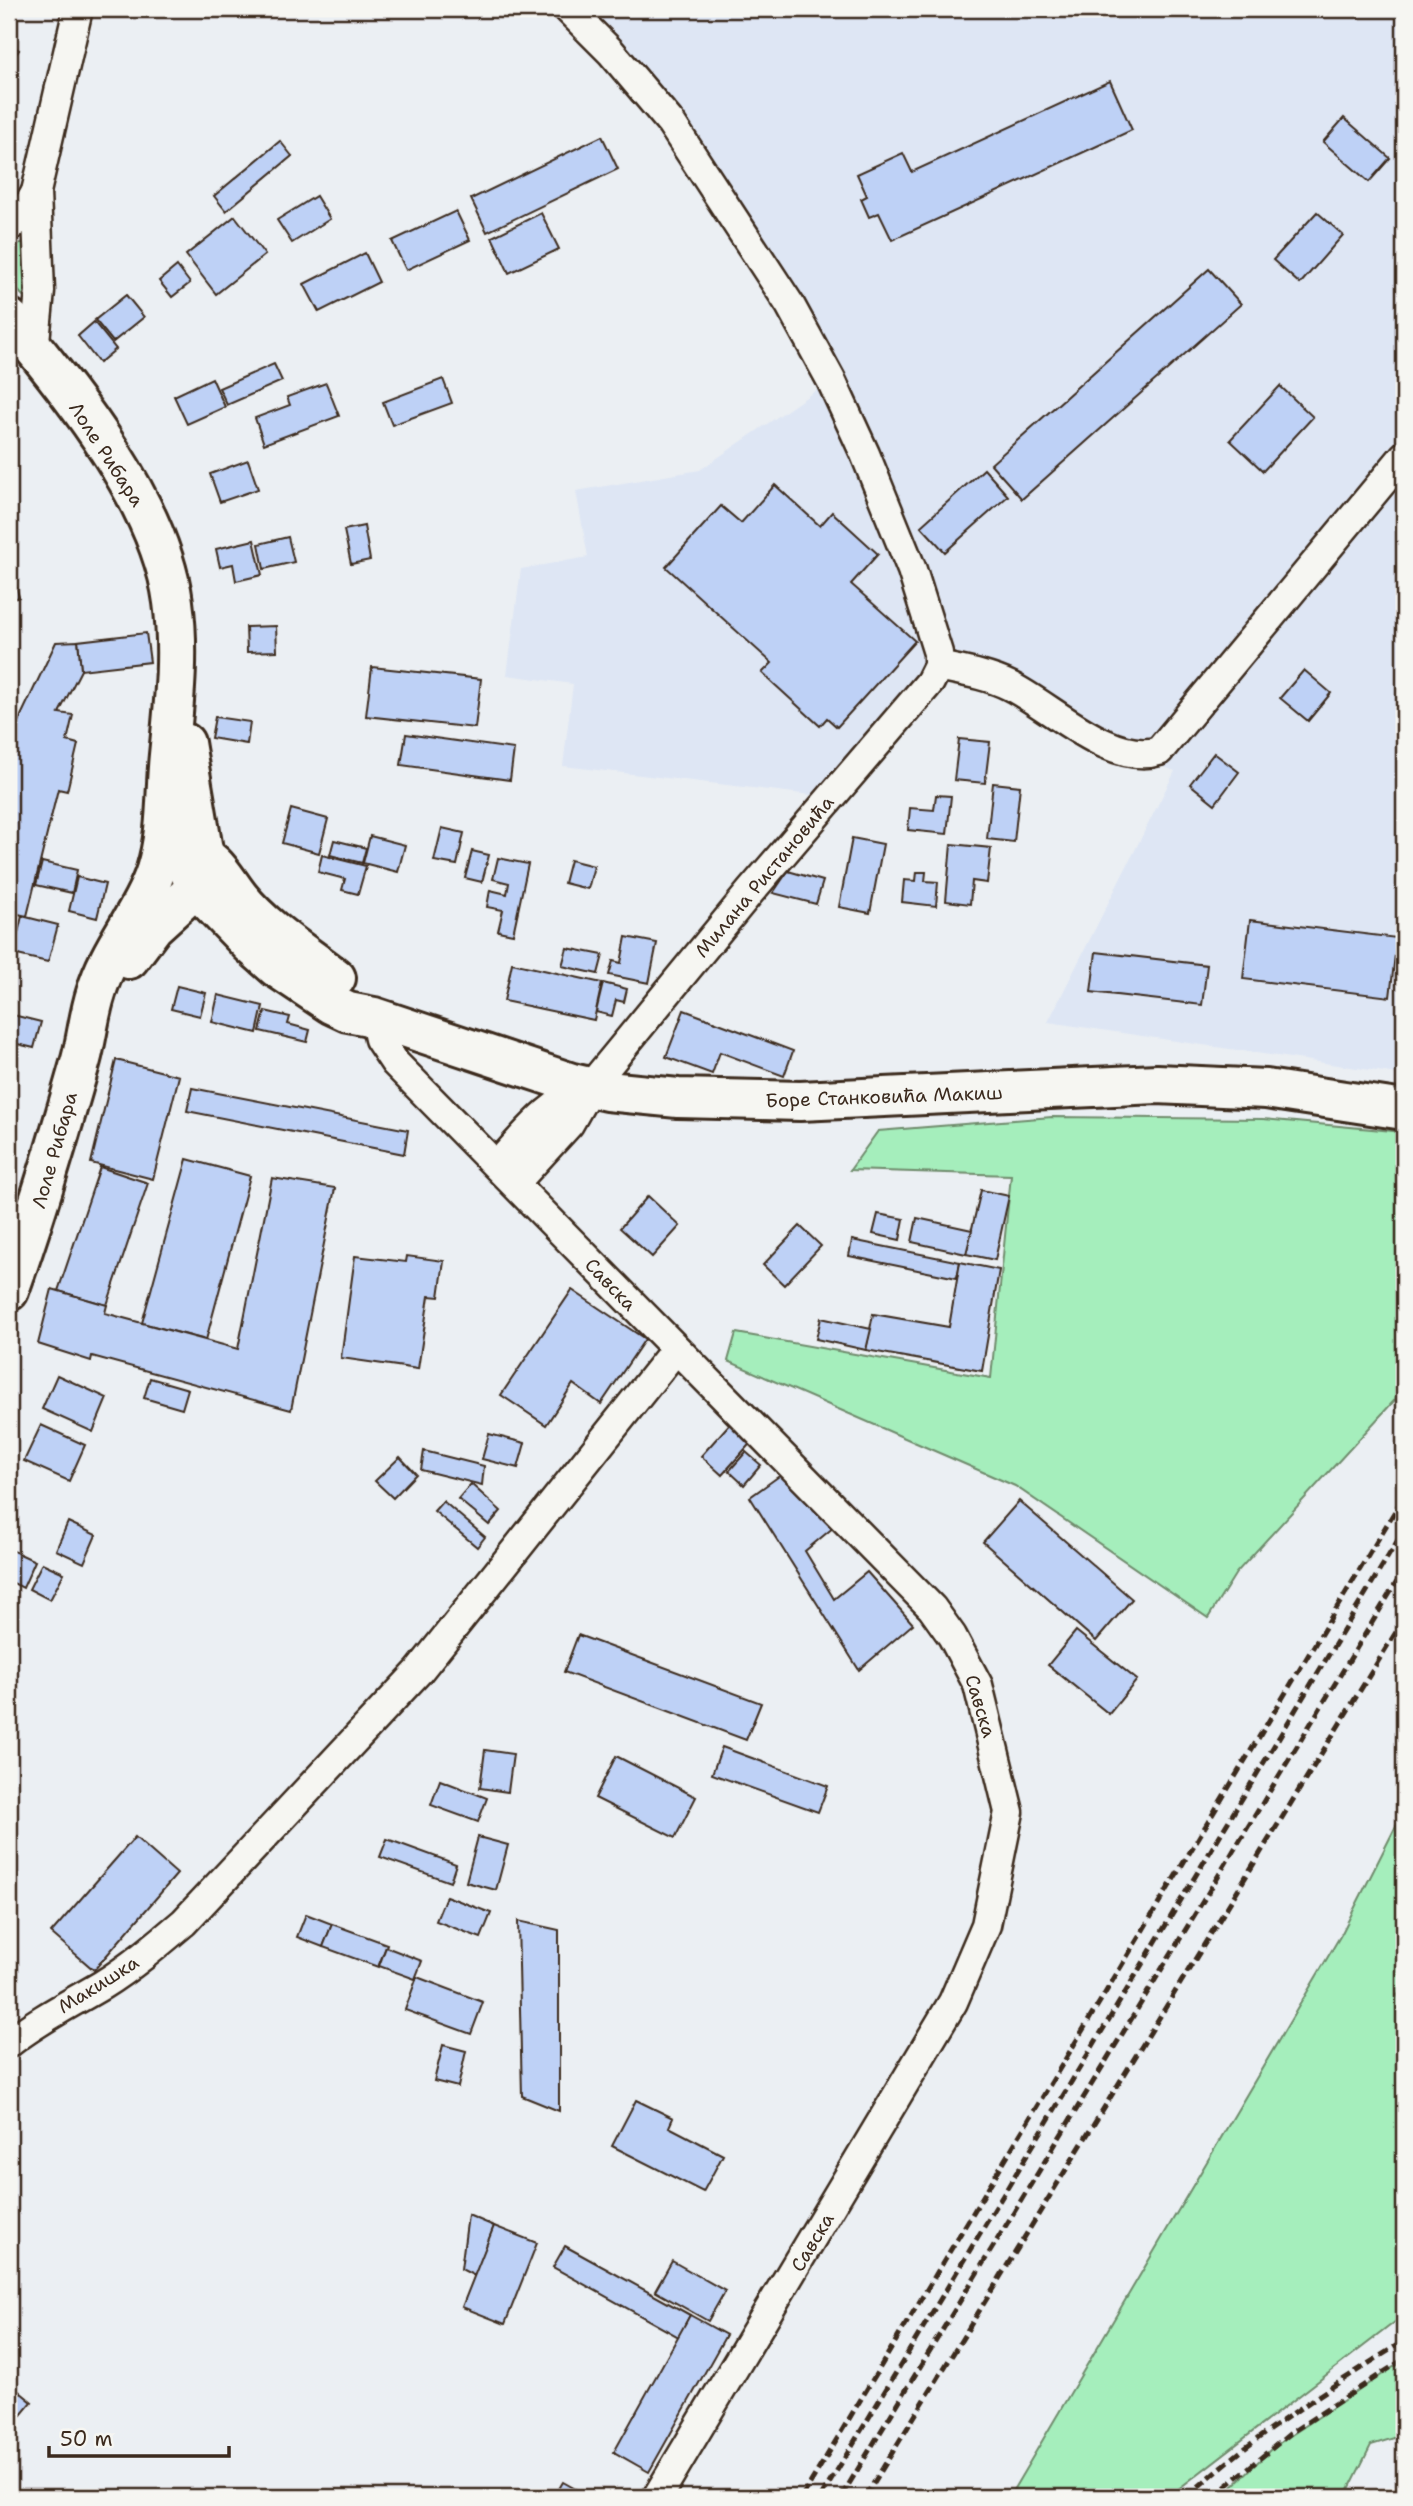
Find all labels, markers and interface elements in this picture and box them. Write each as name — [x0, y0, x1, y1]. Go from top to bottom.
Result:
street label: Лоле Рибара — [63, 397, 150, 512]
street label: Милана Ристановића — [689, 790, 840, 963]
street label: Боре Станковића Макиш — [765, 1080, 1003, 1113]
street label: Лоле Рибара — [26, 1089, 83, 1211]
street label: Савска — [579, 1253, 642, 1316]
street label: Савска — [959, 1672, 1002, 1741]
street label: Макишка — [53, 1950, 144, 2019]
street label: Савска — [785, 2208, 840, 2276]
scale bar — [49, 2415, 229, 2459]
text: 50 m — [60, 2425, 113, 2453]

